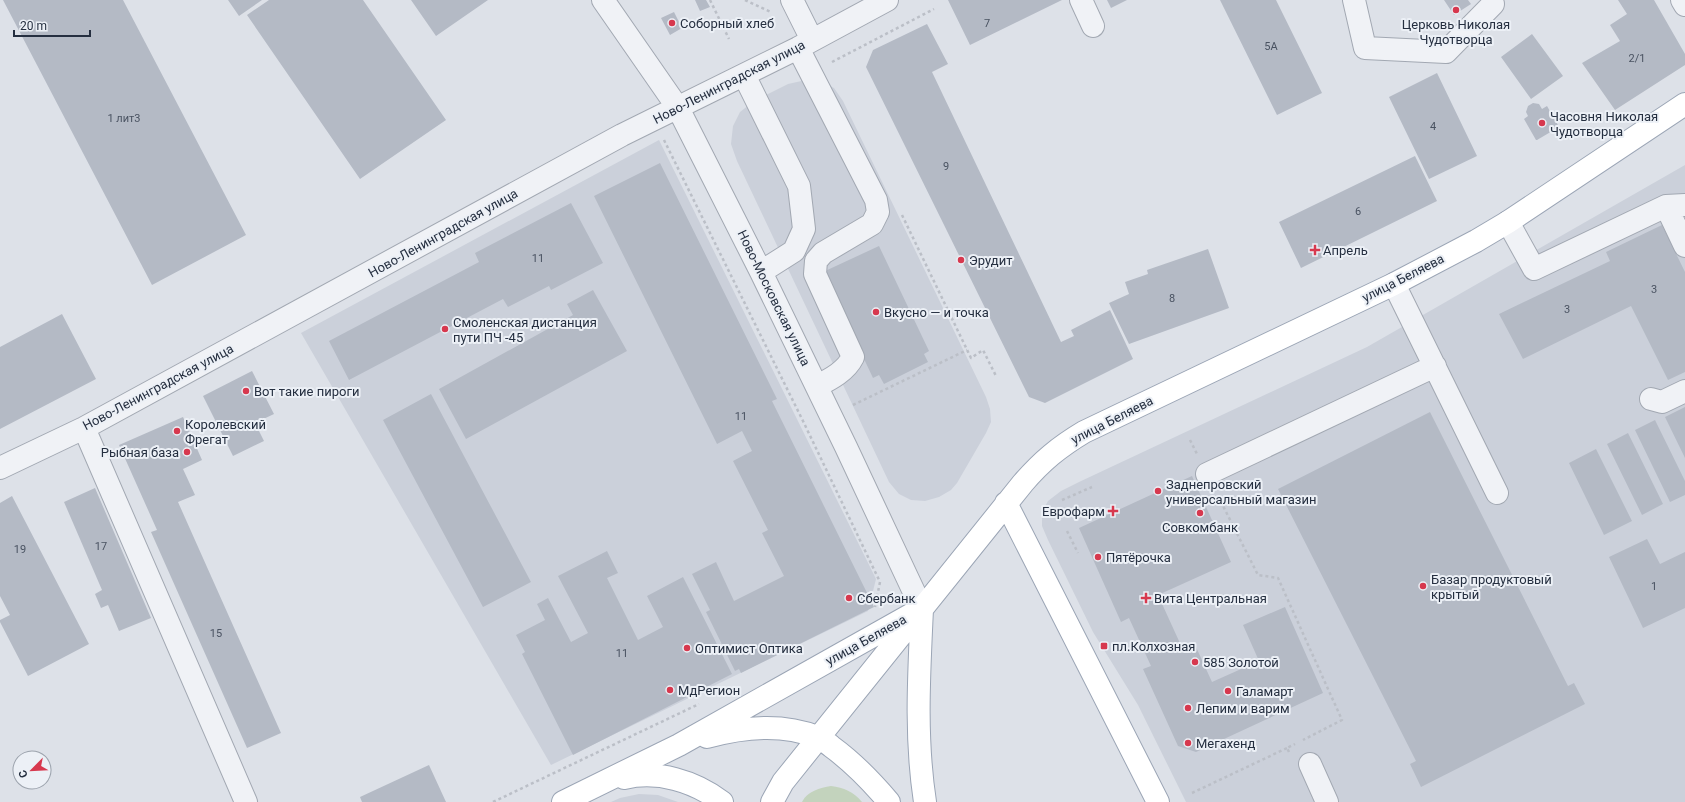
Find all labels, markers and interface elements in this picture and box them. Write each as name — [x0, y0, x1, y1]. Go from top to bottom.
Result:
marker: Церковь Николая Чудотворца — [1451, 5, 1461, 15]
scale bar — [14, 12, 90, 38]
place label: Соборный хлеб — [680, 16, 774, 31]
house number: 7 — [984, 17, 990, 30]
place label: Церковь Николая Чудотворца — [1402, 17, 1510, 47]
marker: Соборный хлеб — [667, 18, 677, 28]
text: 20 m — [20, 19, 47, 33]
street label: Ново-Ленинградская улица — [651, 37, 807, 127]
house number: 5А — [1264, 40, 1279, 53]
house number: 2/1 — [1629, 52, 1645, 65]
place label: Часовня Николая Чудотворца — [1550, 109, 1658, 139]
house number: 1 лит3 — [107, 112, 141, 125]
marker: Часовня Николая Чудотворца — [1537, 118, 1547, 128]
house number: 4 — [1430, 120, 1436, 133]
house number: 9 — [943, 160, 949, 173]
street label: Ново-Ленинградская улица — [366, 186, 520, 280]
house number: 6 — [1355, 205, 1361, 218]
street label: Ново-Московская улица — [735, 228, 813, 368]
place label: Апрель — [1323, 243, 1368, 258]
marker: Апрель — [1310, 245, 1320, 255]
street label: улица Беляева — [1359, 251, 1447, 305]
house number: 11 — [532, 252, 544, 265]
place label: Эрудит — [969, 253, 1012, 268]
marker: Эрудит — [956, 255, 966, 265]
house number: 3 — [1651, 283, 1657, 296]
house number: 8 — [1169, 292, 1175, 305]
house number: 3 — [1564, 303, 1570, 316]
place label: Вкусно — и точка — [884, 305, 989, 320]
marker: Вкусно — и точка — [871, 307, 881, 317]
place label: Смоленская дистанция пути ПЧ -45 — [453, 315, 597, 345]
marker: Смоленская дистанция пути ПЧ -45 — [440, 324, 450, 334]
street label: Ново-Ленинградская улица — [80, 341, 236, 433]
place label: Вот такие пироги — [254, 384, 359, 399]
marker: Вот такие пироги — [241, 386, 251, 396]
street label: улица Беляева — [1068, 393, 1156, 447]
house number: 11 — [735, 410, 747, 423]
place label: Королевский Фрегат — [185, 417, 266, 447]
marker: Королевский Фрегат — [172, 426, 182, 436]
place label: Рыбная база — [101, 445, 179, 460]
marker: Рыбная база — [182, 447, 192, 457]
place label: Заднепровский универсальный магазин — [1166, 477, 1316, 507]
marker: Заднепровский универсальный магазин — [1153, 486, 1163, 496]
place label: Еврофарм — [1042, 504, 1105, 519]
marker: Еврофарм — [1108, 506, 1118, 516]
marker: Совкомбанк — [1195, 508, 1205, 518]
place label: Совкомбанк — [1162, 520, 1238, 535]
house number: 17 — [95, 540, 107, 553]
house number: 19 — [14, 543, 26, 556]
place label: Пятёрочка — [1106, 550, 1171, 565]
marker: Пятёрочка — [1093, 552, 1103, 562]
place label: Базар продуктовый крытый — [1431, 572, 1552, 602]
house number: 1 — [1651, 580, 1657, 593]
marker: Базар продуктовый крытый — [1418, 581, 1428, 591]
place label: Сбербанк — [857, 591, 916, 606]
place label: Вита Центральная — [1154, 591, 1267, 606]
marker: Сбербанк — [844, 593, 854, 603]
marker: Вита Центральная — [1141, 593, 1151, 603]
street label: улица Беляева — [823, 612, 909, 668]
house number: 15 — [210, 627, 222, 640]
place label: пл.Колхозная — [1112, 639, 1196, 654]
place label: Оптимист Оптика — [695, 641, 803, 656]
marker: пл.Колхозная — [1099, 641, 1109, 651]
marker: Оптимист Оптика — [682, 643, 692, 653]
house number: 11 — [616, 647, 628, 660]
place label: 585 Золотой — [1203, 655, 1279, 670]
marker: 585 Золотой — [1190, 657, 1200, 667]
place label: МдРегион — [678, 683, 740, 698]
place label: Галамарт — [1236, 684, 1293, 699]
marker: МдРегион — [665, 685, 675, 695]
marker: Галамарт — [1223, 686, 1233, 696]
place label: Лепим и варим — [1196, 701, 1290, 716]
marker: Лепим и варим — [1183, 703, 1193, 713]
place label: Мегахенд — [1196, 736, 1255, 751]
marker: Мегахенд — [1183, 738, 1193, 748]
north arrow — [12, 750, 52, 790]
text: С — [16, 768, 31, 780]

